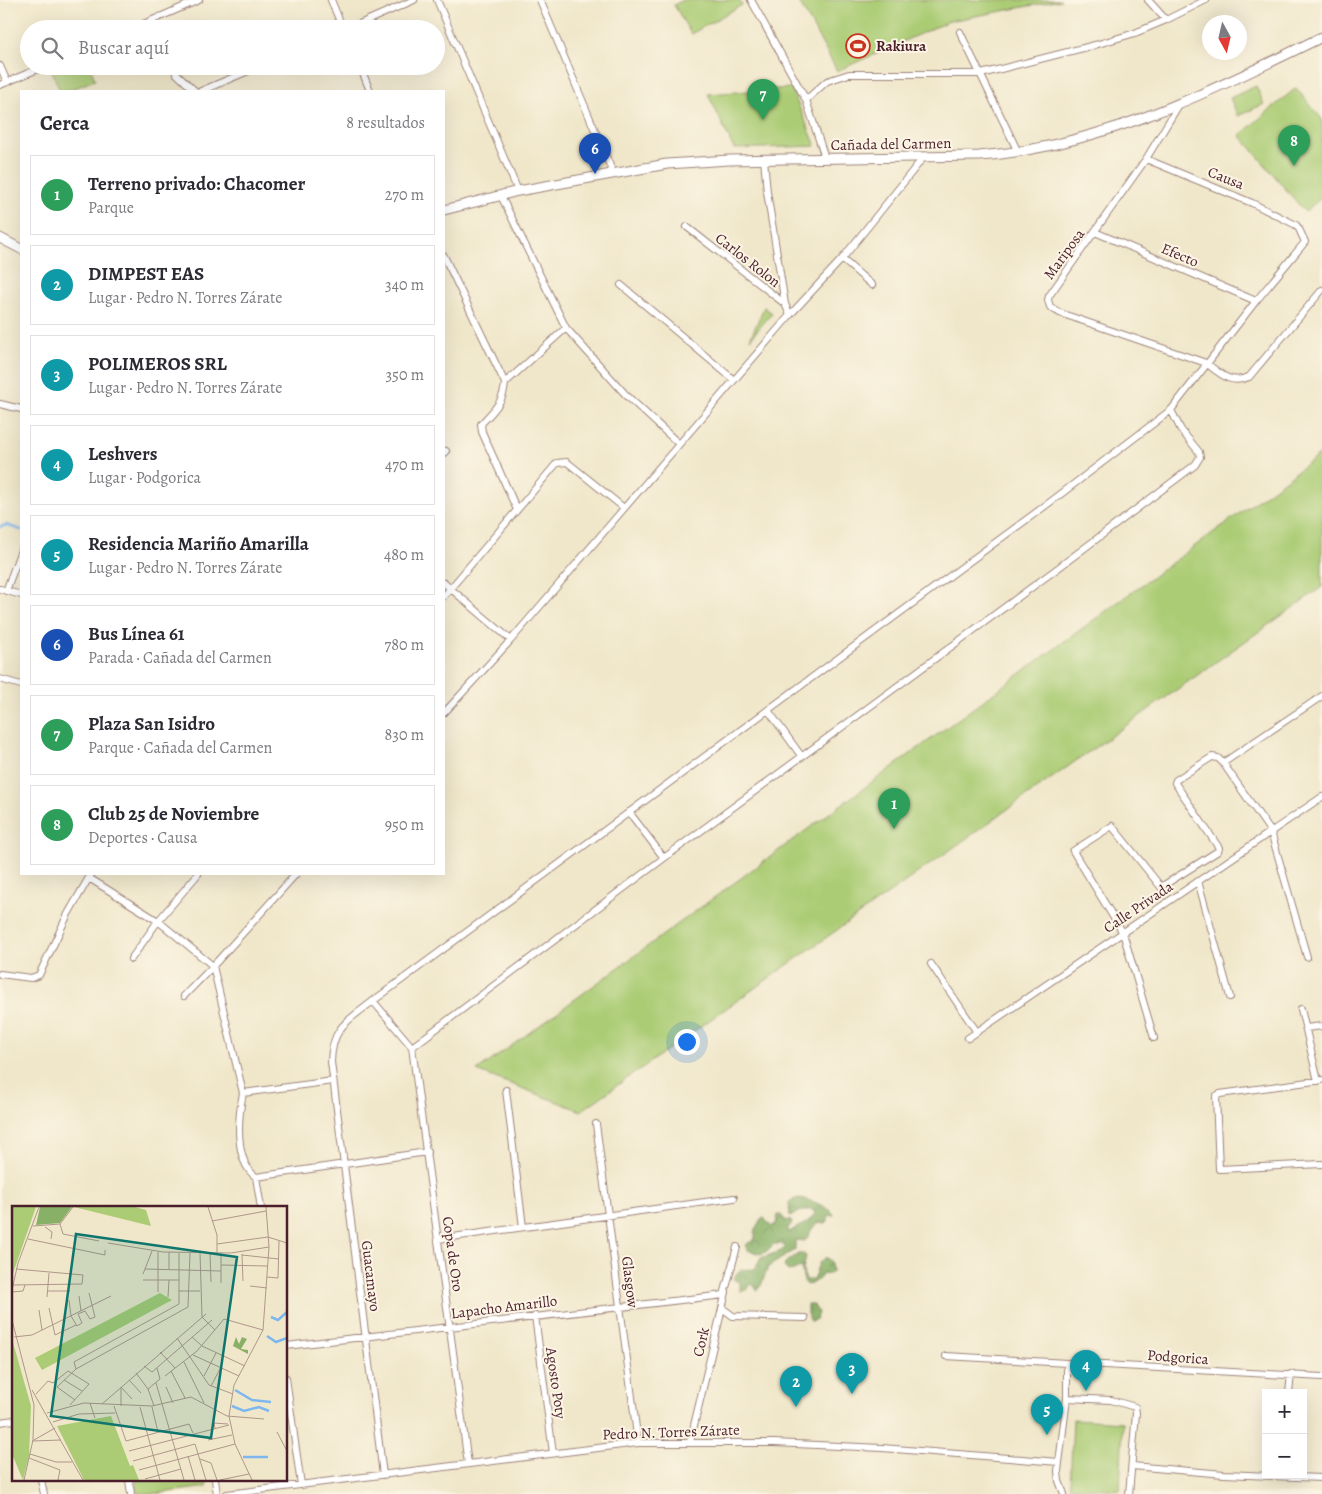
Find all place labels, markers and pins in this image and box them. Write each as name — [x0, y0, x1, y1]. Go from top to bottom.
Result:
sports icon: Rakiura — [845, 33, 871, 59]
place label: Rakiura — [876, 36, 927, 56]
pin: 7 — [747, 79, 779, 120]
pin: 8 — [1278, 125, 1310, 166]
pin: 6 — [579, 133, 611, 174]
pin: 1 — [878, 788, 910, 829]
pin: 4 — [1070, 1350, 1102, 1391]
pin: 3 — [836, 1353, 868, 1394]
pin: 2 — [780, 1366, 812, 1407]
pin: 5 — [1031, 1394, 1063, 1435]

